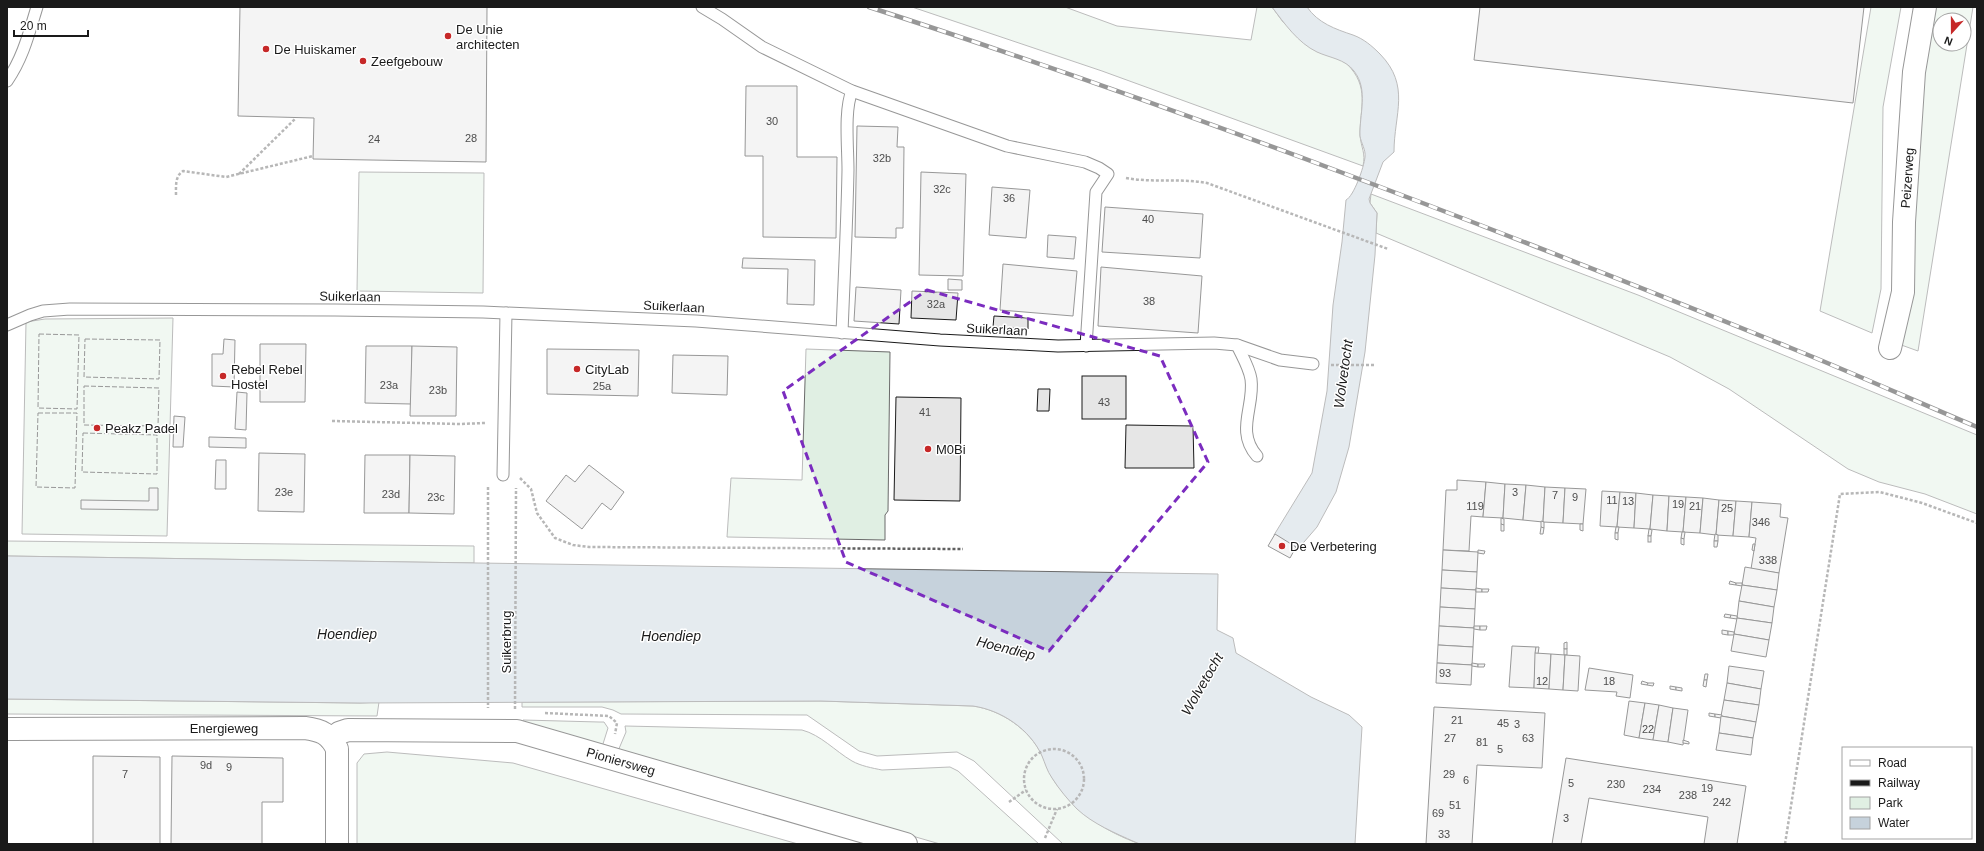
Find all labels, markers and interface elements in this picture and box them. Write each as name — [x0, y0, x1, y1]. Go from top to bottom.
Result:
scale bar — [14, 12, 88, 38]
north arrow — [1932, 12, 1972, 52]
text: 20 m — [20, 19, 47, 33]
place label: De Unie architecten — [456, 22, 520, 52]
marker: De Unie architecten — [443, 31, 453, 41]
text: N — [1943, 34, 1954, 48]
place label: De Huiskamer — [274, 42, 357, 57]
marker: De Huiskamer — [261, 44, 271, 54]
place label: Zeefgebouw — [371, 54, 443, 69]
marker: Zeefgebouw — [358, 56, 368, 66]
house number: 30 — [766, 115, 778, 127]
house number: 28 — [465, 132, 477, 144]
house number: 24 — [368, 133, 380, 145]
street label: Peizerweg — [1898, 147, 1917, 209]
house number: 32b — [873, 152, 891, 164]
house number: 32c — [933, 183, 951, 195]
house number: 36 — [1003, 192, 1015, 204]
house number: 40 — [1142, 213, 1154, 225]
street label: Suikerlaan — [319, 288, 381, 305]
house number: 38 — [1143, 295, 1155, 307]
street label: Suikerlaan — [643, 297, 705, 316]
house number: 32a — [927, 298, 946, 310]
street label: Suikerlaan — [966, 320, 1028, 339]
water label: Wolvetocht — [1330, 338, 1356, 409]
place label: Rebel Rebel Hostel — [231, 362, 303, 392]
place label: CityLab — [585, 362, 629, 377]
marker: CityLab — [572, 364, 582, 374]
marker: Rebel Rebel Hostel — [218, 371, 228, 381]
house number: 23a — [380, 379, 399, 391]
house number: 25a — [593, 380, 612, 392]
house number: 23b — [429, 384, 447, 396]
house number: 43 — [1098, 396, 1110, 408]
house number: 41 — [919, 406, 931, 418]
place label: Peakz Padel — [105, 421, 178, 436]
marker: Peakz Padel — [92, 423, 102, 433]
place label: M0Bi — [936, 442, 966, 457]
marker: M0Bi — [923, 444, 933, 454]
house number: 23e — [275, 486, 293, 498]
house number: 3 — [1512, 486, 1518, 498]
house number: 23d — [382, 488, 400, 500]
house number: 7 — [1552, 489, 1558, 501]
house number: 23c — [427, 491, 445, 503]
house number: 9 — [1572, 491, 1578, 503]
house number: 11 — [1606, 494, 1618, 506]
house number: 13 — [1622, 495, 1634, 507]
house number: 19 — [1672, 498, 1684, 510]
house number: 119 — [1466, 500, 1484, 512]
house number: 21 — [1689, 500, 1701, 512]
house number: 25 — [1721, 502, 1733, 514]
house number: 346 — [1752, 516, 1770, 528]
place label: De Verbetering — [1290, 539, 1377, 554]
marker: De Verbetering — [1277, 541, 1287, 551]
house number: 338 — [1759, 554, 1777, 566]
street label: Suikerbrug — [499, 611, 514, 673]
water label: Hoendiep — [317, 626, 377, 642]
water label: Hoendiep — [641, 628, 701, 644]
water label: Hoendiep — [975, 633, 1037, 663]
water label: Wolvetocht — [1178, 649, 1227, 718]
house number: 93 — [1439, 667, 1451, 679]
house number: 12 — [1536, 675, 1548, 687]
house number: 18 — [1603, 675, 1615, 687]
house number: 21 — [1451, 714, 1463, 726]
house number: 45 — [1497, 717, 1509, 729]
house number: 3 — [1514, 718, 1520, 730]
street label: Energieweg — [190, 721, 258, 736]
house number: 22 — [1642, 723, 1654, 735]
house number: 27 — [1444, 732, 1456, 744]
house number: 63 — [1522, 732, 1534, 744]
house number: 81 — [1476, 736, 1488, 748]
house number: 5 — [1497, 743, 1503, 755]
street label: Pioniersweg — [585, 745, 657, 778]
legend — [1842, 747, 1972, 839]
text: Road — [1878, 756, 1907, 770]
house number: 9d — [200, 759, 212, 771]
house number: 9 — [226, 761, 232, 773]
house number: 7 — [122, 768, 128, 780]
house number: 29 — [1443, 768, 1455, 780]
house number: 6 — [1463, 774, 1469, 786]
text: Railway — [1878, 776, 1920, 790]
house number: 5 — [1568, 777, 1574, 789]
house number: 230 — [1607, 778, 1625, 790]
house number: 19 — [1701, 782, 1713, 794]
house number: 234 — [1643, 783, 1661, 795]
house number: 238 — [1679, 789, 1697, 801]
house number: 242 — [1713, 796, 1731, 808]
text: Park — [1878, 796, 1904, 810]
house number: 51 — [1449, 799, 1461, 811]
house number: 69 — [1432, 807, 1444, 819]
house number: 3 — [1563, 812, 1569, 824]
text: Water — [1878, 816, 1910, 830]
house number: 33 — [1438, 828, 1450, 840]

